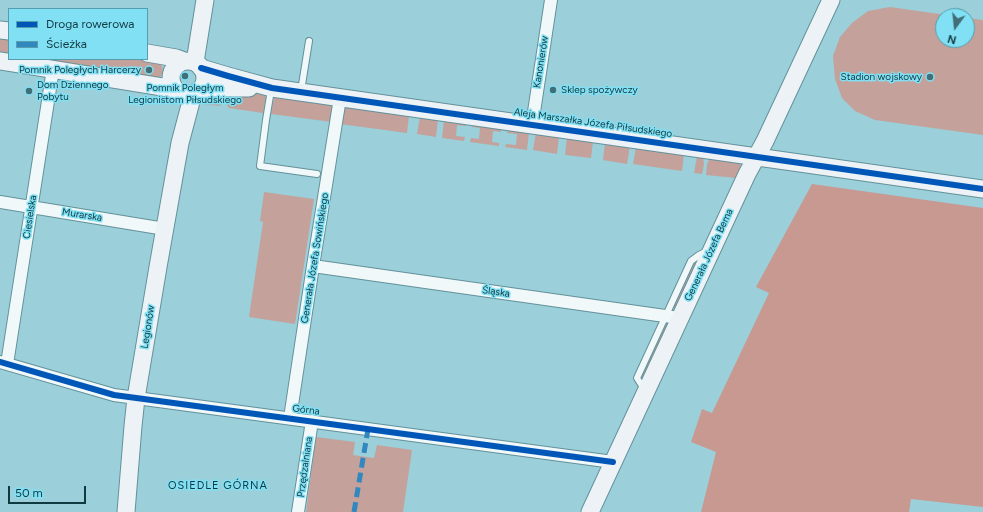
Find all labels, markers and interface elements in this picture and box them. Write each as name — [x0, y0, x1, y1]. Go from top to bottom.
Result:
legend — [8, 8, 148, 60]
north arrow — [935, 8, 975, 48]
text: Droga rowerowa — [46, 17, 134, 31]
text: N — [946, 32, 958, 46]
street label: Kanonierów — [531, 35, 551, 89]
text: Ścieżka — [46, 37, 87, 51]
place label: Pomnik Poległych Harcerzy — [19, 64, 141, 76]
marker: Pomnik Poległych Harcerzy — [144, 65, 154, 75]
marker: Pomnik Poległym Legionistom Piłsudskiego — [180, 71, 190, 81]
place label: Stadion wojskowy — [841, 71, 922, 83]
marker: Stadion wojskowy — [925, 72, 935, 82]
place label: Dom Dziennego Pobytu — [37, 79, 109, 102]
place label: Pomnik Poległym Legionistom Piłsudskiego — [128, 82, 242, 106]
place label: Sklep spożywczy — [561, 84, 638, 96]
marker: Sklep spożywczy — [548, 85, 558, 95]
marker: Dom Dziennego Pobytu — [24, 86, 34, 96]
street label: Aleja Marszałka Józefa Piłsudskiego — [513, 106, 673, 140]
street label: Generała Józefa Sowińskiego — [299, 192, 331, 324]
street label: Ciesielska — [21, 194, 39, 240]
street label: Murarska — [61, 206, 103, 224]
street label: Generała Józefa Bema — [682, 207, 736, 303]
street label: Śląska — [481, 284, 511, 300]
street label: Legionów — [139, 304, 157, 350]
street label: Górna — [292, 402, 320, 418]
street label: Przędzalniana — [295, 436, 315, 498]
scale bar — [10, 478, 88, 504]
district label: OSIEDLE GÓRNA — [168, 479, 268, 493]
text: 50 m — [15, 486, 43, 500]

